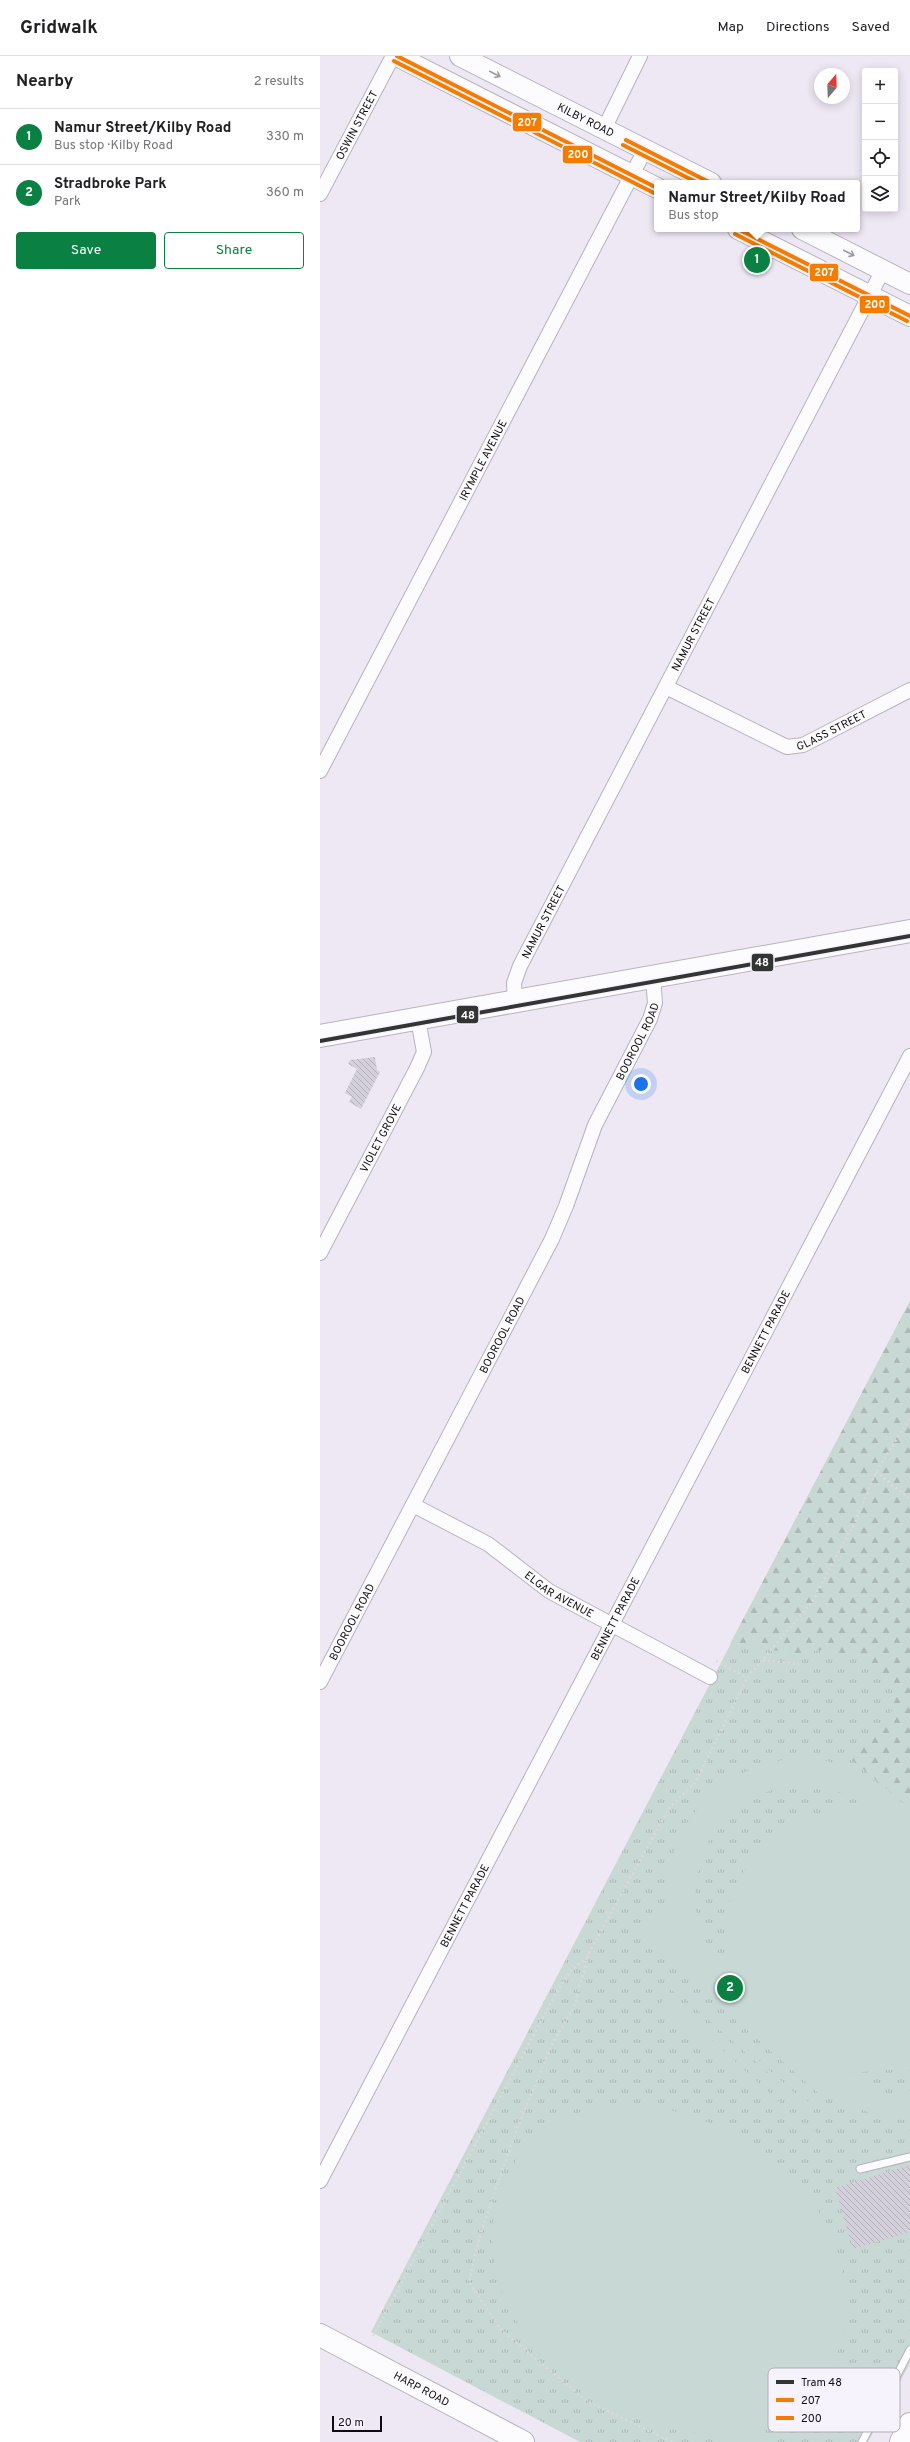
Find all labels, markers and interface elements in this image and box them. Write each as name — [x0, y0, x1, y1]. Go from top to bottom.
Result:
text: Gridwalk — [20, 16, 98, 40]
text: Map — [718, 19, 744, 36]
text: Directions — [766, 19, 830, 36]
text: Saved — [852, 19, 890, 36]
north arrow — [814, 68, 850, 104]
map controls — [862, 68, 898, 212]
button: + — [862, 68, 898, 104]
one-way arrow — [488, 70, 500, 78]
text: Nearby — [16, 71, 73, 93]
text: 2 results — [254, 74, 304, 90]
street label: OSWIN STREET — [333, 88, 381, 163]
street label: KILBY ROAD — [555, 100, 616, 141]
button: − — [862, 104, 898, 140]
line badge: 207 — [512, 112, 542, 132]
text: 207 — [517, 116, 537, 130]
text: Namur Street/Kilby Road — [54, 119, 232, 138]
text: 1 — [26, 129, 32, 145]
text: 330 m — [266, 129, 304, 145]
text: Bus stop · Kilby Road — [54, 138, 173, 154]
button: locate — [862, 140, 898, 176]
line badge: 200 — [562, 145, 593, 164]
text: 200 — [567, 148, 589, 162]
text: Stradbroke Park — [54, 175, 167, 194]
button: layers — [862, 176, 898, 212]
popup — [654, 180, 860, 232]
text: 2 — [25, 185, 33, 201]
text: 360 m — [266, 185, 304, 201]
text: Namur Street/Kilby Road — [668, 189, 846, 208]
text: Park — [54, 194, 81, 210]
text: Bus stop — [668, 208, 719, 224]
button: Save — [16, 232, 156, 269]
button: Share — [164, 232, 304, 269]
pin: 1 — [744, 245, 770, 275]
one-way arrow — [843, 250, 855, 257]
line badge: 207 — [809, 263, 839, 282]
text: 207 — [814, 266, 834, 280]
line badge: 200 — [859, 295, 890, 314]
text: 200 — [864, 298, 886, 312]
street label: IRYMPLE AVENUE — [457, 418, 511, 503]
street label: NAMUR STREET — [669, 596, 719, 674]
street label: GLASS STREET — [796, 708, 869, 754]
street label: NAMUR STREET — [519, 883, 569, 961]
line badge: 48 — [751, 953, 774, 972]
text: 48 — [755, 956, 769, 970]
street label: BOOROOL ROAD — [613, 1001, 663, 1083]
line badge: 48 — [456, 1005, 479, 1024]
text: 48 — [461, 1009, 475, 1023]
your location — [631, 1074, 651, 1094]
street label: VIOLET GROVE — [358, 1102, 405, 1175]
street label: BENNETT PARADE — [739, 1288, 794, 1376]
street label: BOOROOL ROAD — [477, 1294, 529, 1376]
street label: ELGAR AVENUE — [521, 1569, 596, 1621]
street label: BENNETT PARADE — [588, 1575, 643, 1663]
street label: BOOROOL ROAD — [327, 1581, 378, 1663]
street label: BENNETT PARADE — [438, 1862, 493, 1950]
pin: 2 — [717, 1973, 743, 2003]
legend — [768, 2368, 900, 2432]
street label: HARP ROAD — [391, 2369, 452, 2410]
text: Tram 48 — [801, 2376, 842, 2390]
text: 207 — [801, 2394, 820, 2408]
text: 200 — [801, 2412, 822, 2426]
scale bar — [332, 2414, 382, 2433]
text: 20 m — [338, 2416, 364, 2430]

